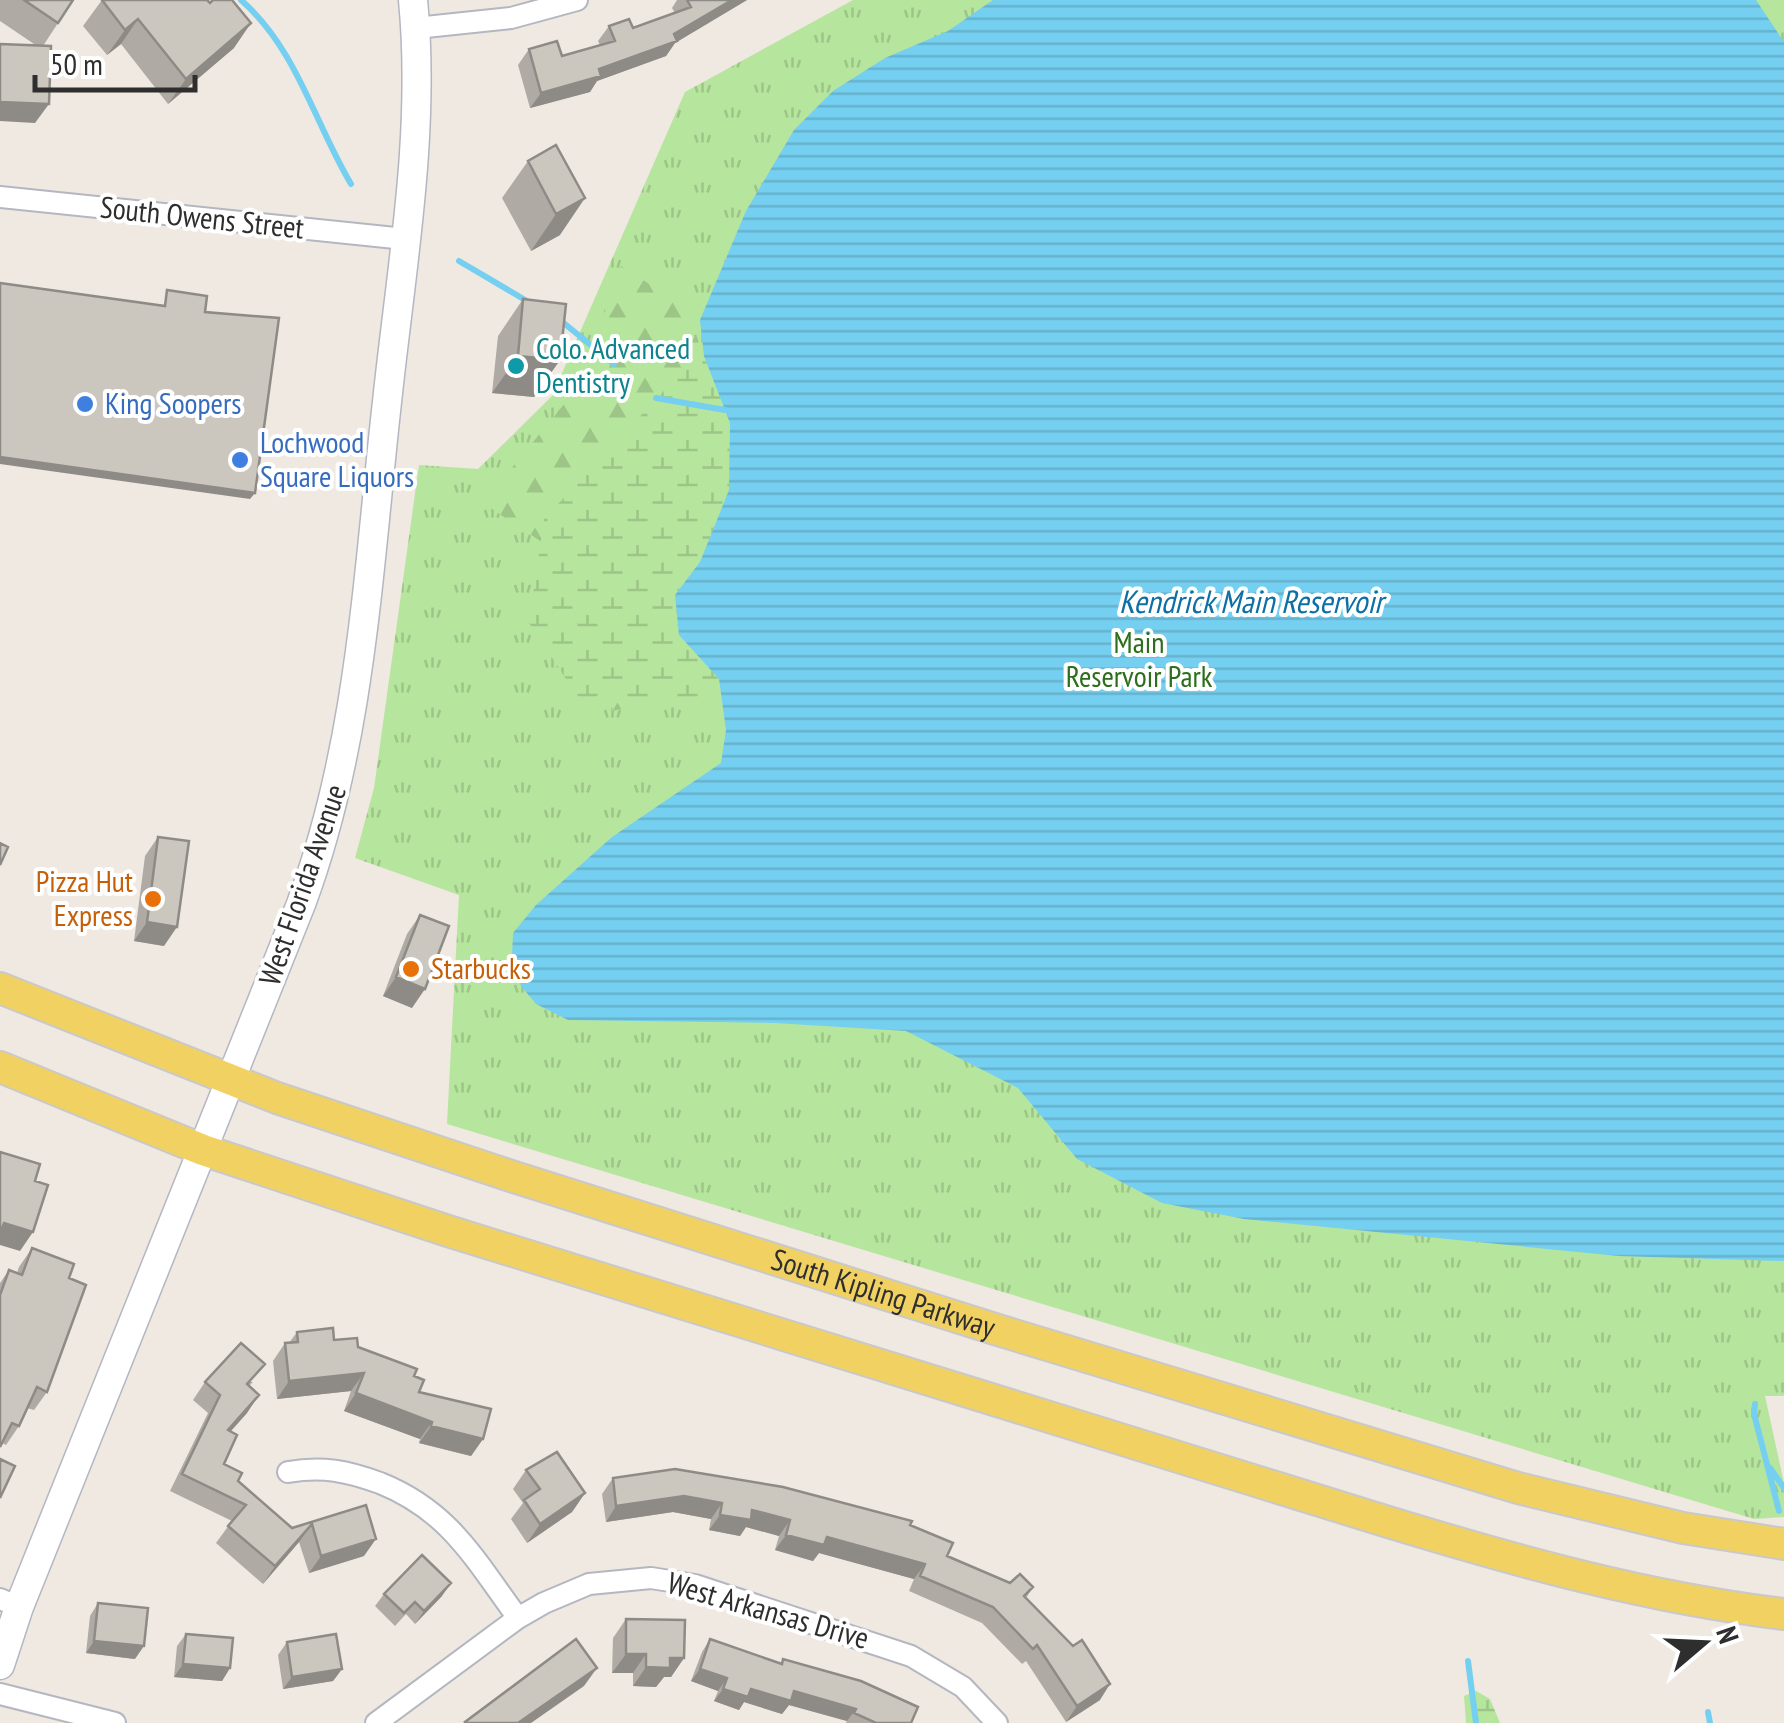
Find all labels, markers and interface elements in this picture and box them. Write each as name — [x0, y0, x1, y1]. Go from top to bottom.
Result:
scale bar — [35, 30, 195, 92]
text: 50 m — [50, 44, 103, 83]
street label: South Owens Street — [98, 186, 307, 247]
place label: Colo. Advanced Dentistry — [536, 328, 690, 401]
marker: Colo. Advanced Dentistry — [505, 355, 527, 377]
place label: King Soopers — [105, 383, 241, 422]
marker: King Soopers — [74, 393, 96, 415]
place label: Lochwood Square Liquors — [260, 422, 414, 495]
marker: Lochwood Square Liquors — [229, 449, 251, 471]
water label: Kendrick Main Reservoir — [1119, 580, 1387, 622]
park label: Main Reservoir Park — [1066, 622, 1213, 695]
street label: West Florida Avenue — [249, 779, 354, 990]
place label: Pizza Hut Express — [36, 861, 134, 934]
marker: Pizza Hut Express — [142, 888, 164, 910]
place label: Starbucks — [431, 948, 531, 987]
marker: Starbucks — [400, 958, 422, 980]
street label: South Kipling Parkway — [767, 1239, 1001, 1346]
street label: West Arkansas Drive — [663, 1562, 874, 1657]
north arrow — [1654, 1593, 1754, 1693]
text: N — [1708, 1622, 1748, 1648]

